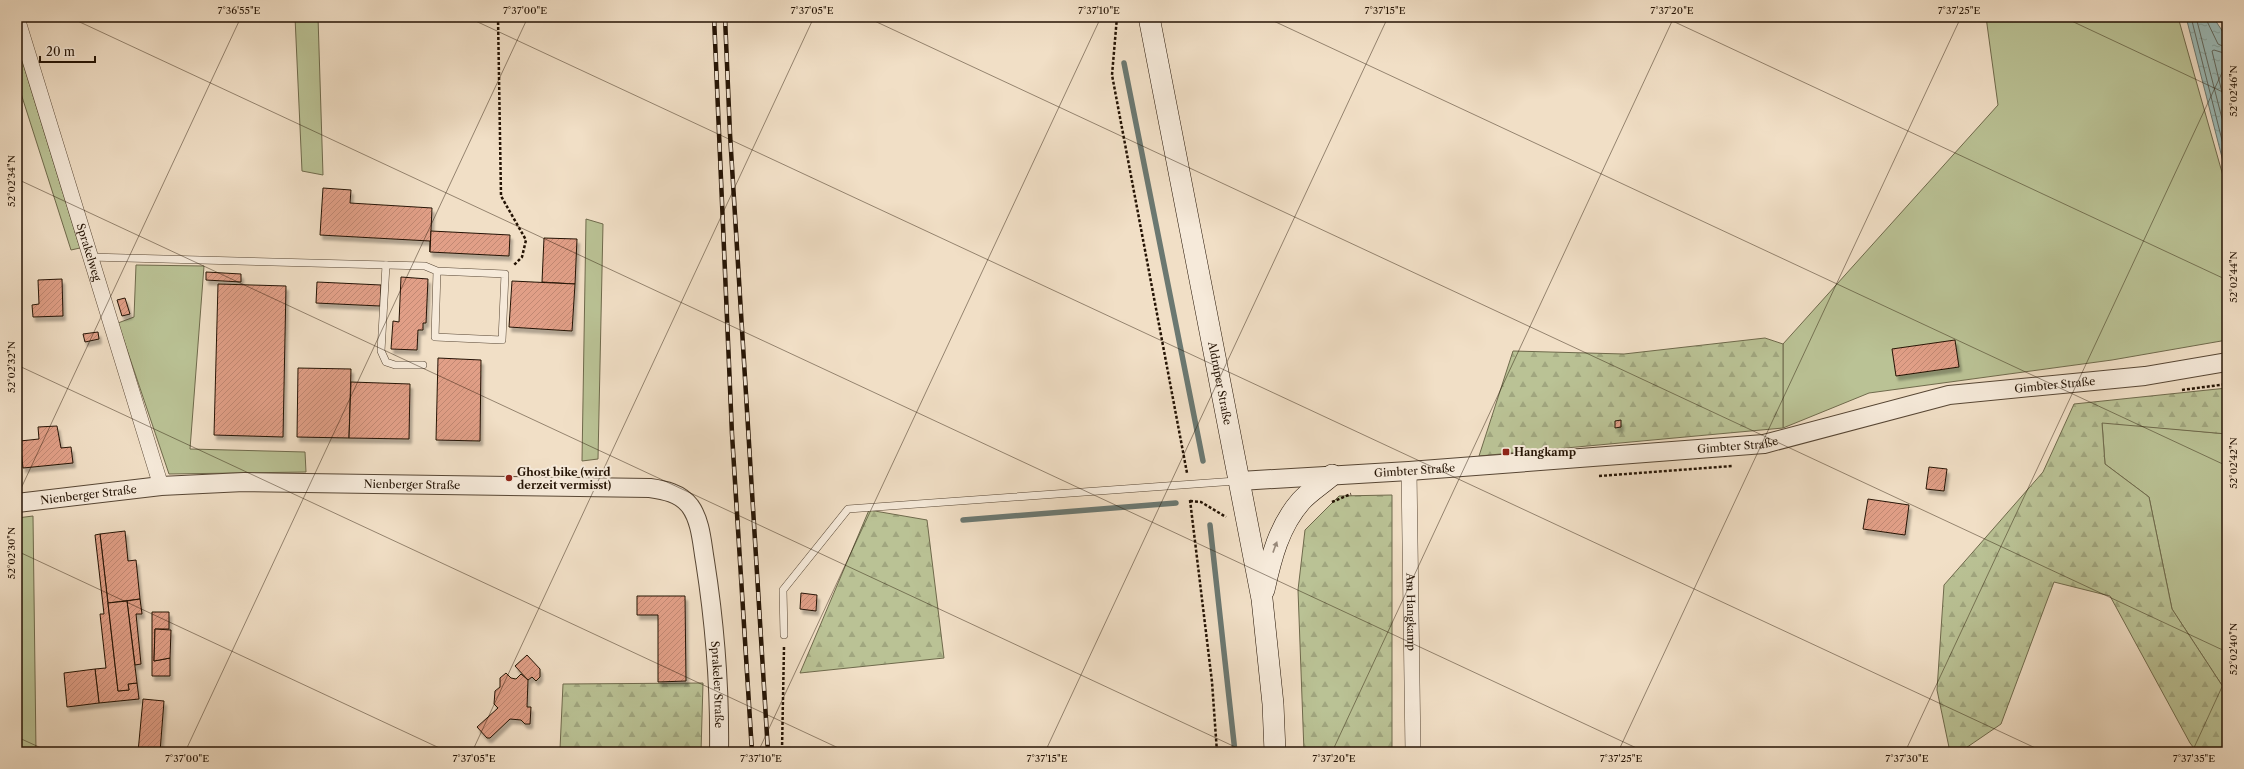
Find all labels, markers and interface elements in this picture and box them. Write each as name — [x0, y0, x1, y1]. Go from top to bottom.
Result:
text: 7°36'55"E — [217, 4, 261, 17]
text: 7°37'00"E — [503, 4, 547, 17]
text: 7°37'05"E — [790, 4, 834, 17]
text: 7°37'10"E — [1078, 4, 1120, 17]
text: 7°37'15"E — [1364, 4, 1406, 17]
text: 7°37'20"E — [1650, 4, 1694, 17]
text: 7°37'25"E — [1938, 4, 1980, 17]
scale bar — [40, 38, 95, 64]
text: 20 m — [46, 44, 75, 59]
text: 52°02'46"N — [2227, 65, 2240, 117]
text: 52°02'34"N — [5, 155, 18, 207]
street label: Sprakelweg — [74, 222, 105, 283]
text: 52°02'44"N — [2227, 251, 2240, 303]
street label: Aldruper Straße — [1205, 339, 1235, 426]
text: 52°02'32"N — [5, 341, 18, 393]
street label: Gimbter Straße — [2014, 374, 2096, 396]
street label: Gimbter Straße — [1697, 434, 1780, 456]
text: 52°02'42"N — [2227, 437, 2240, 489]
place label: Hangkamp — [1514, 445, 1576, 459]
marker: Hangkamp — [1501, 447, 1511, 457]
street label: Gimbter Straße — [1374, 461, 1456, 480]
place label: Ghost bike (wird derzeit vermisst) — [517, 465, 612, 492]
marker: Ghost bike (wird derzeit vermisst) — [504, 473, 514, 483]
street label: Nienberger Straße — [363, 477, 460, 492]
street label: Nienberger Straße — [40, 482, 137, 507]
text: 52°02'30"N — [5, 527, 18, 579]
one-way arrow — [1273, 541, 1279, 553]
street label: Am Hangkamp — [1403, 572, 1419, 651]
text: 52°02'40"N — [2227, 623, 2240, 675]
street label: Sprakeler Straße — [708, 640, 726, 728]
text: 7°37'00"E — [165, 752, 209, 765]
text: 7°37'05"E — [452, 752, 496, 765]
text: 7°37'10"E — [740, 752, 782, 765]
text: 7°37'15"E — [1026, 752, 1068, 765]
text: 7°37'20"E — [1312, 752, 1356, 765]
text: 7°37'25"E — [1600, 752, 1642, 765]
text: 7°37'30"E — [1885, 752, 1929, 765]
text: 7°37'35"E — [2173, 752, 2215, 765]

